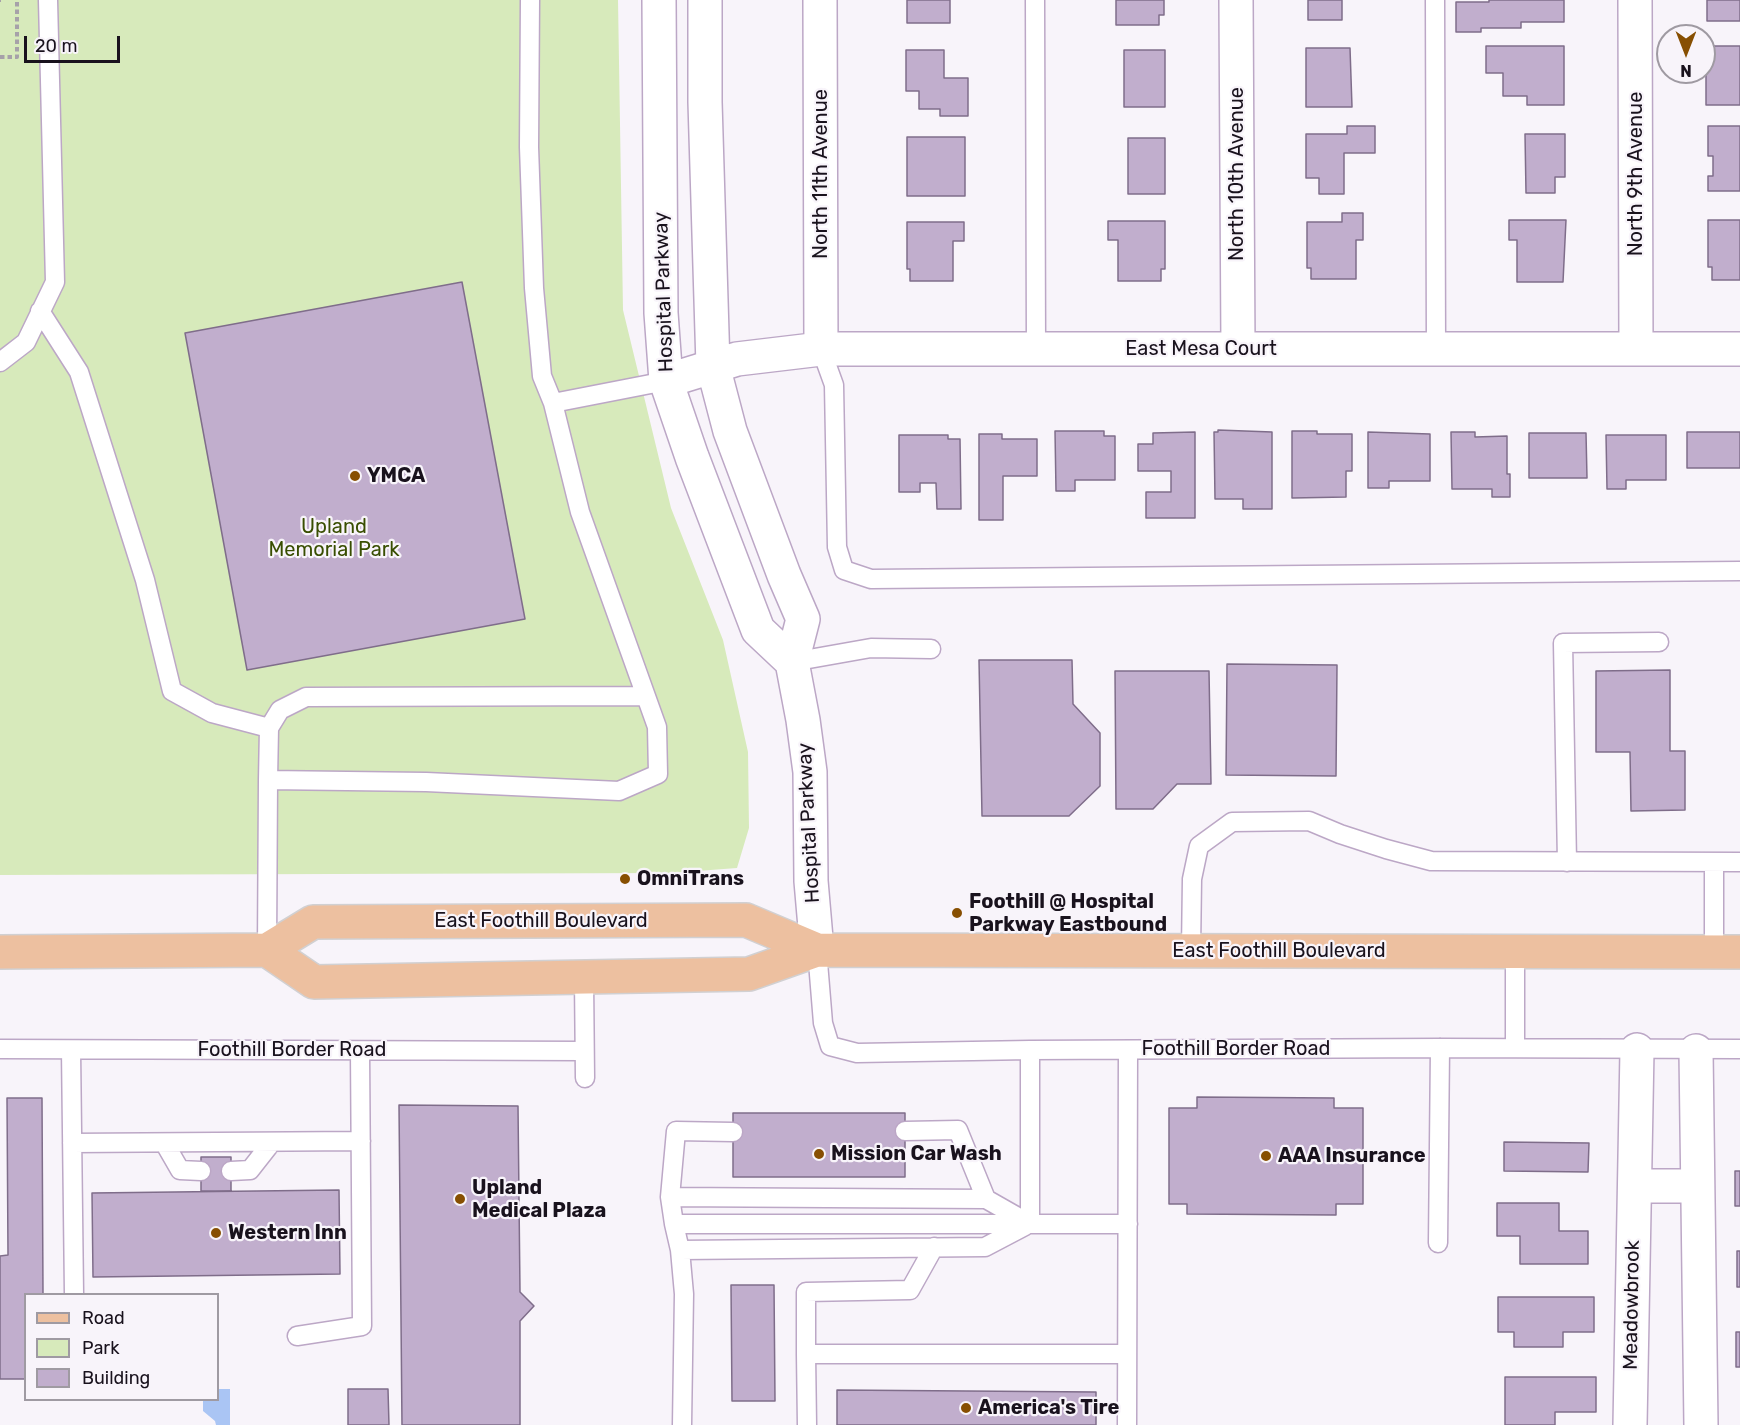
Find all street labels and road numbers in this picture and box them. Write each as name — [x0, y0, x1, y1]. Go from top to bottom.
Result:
street label: North 10th Avenue — [1225, 87, 1249, 261]
street label: North 11th Avenue — [809, 89, 833, 259]
street label: North 9th Avenue — [1624, 92, 1648, 256]
street label: Hospital Parkway — [649, 211, 679, 373]
street label: East Mesa Court — [1125, 337, 1277, 361]
street label: Hospital Parkway — [793, 742, 825, 904]
street label: East Foothill Boulevard — [434, 909, 648, 933]
street label: East Foothill Boulevard — [1172, 939, 1386, 963]
street label: Foothill Border Road — [1141, 1037, 1331, 1061]
street label: Foothill Border Road — [197, 1038, 387, 1062]
street label: Meadowbrook — [1619, 1240, 1645, 1370]

